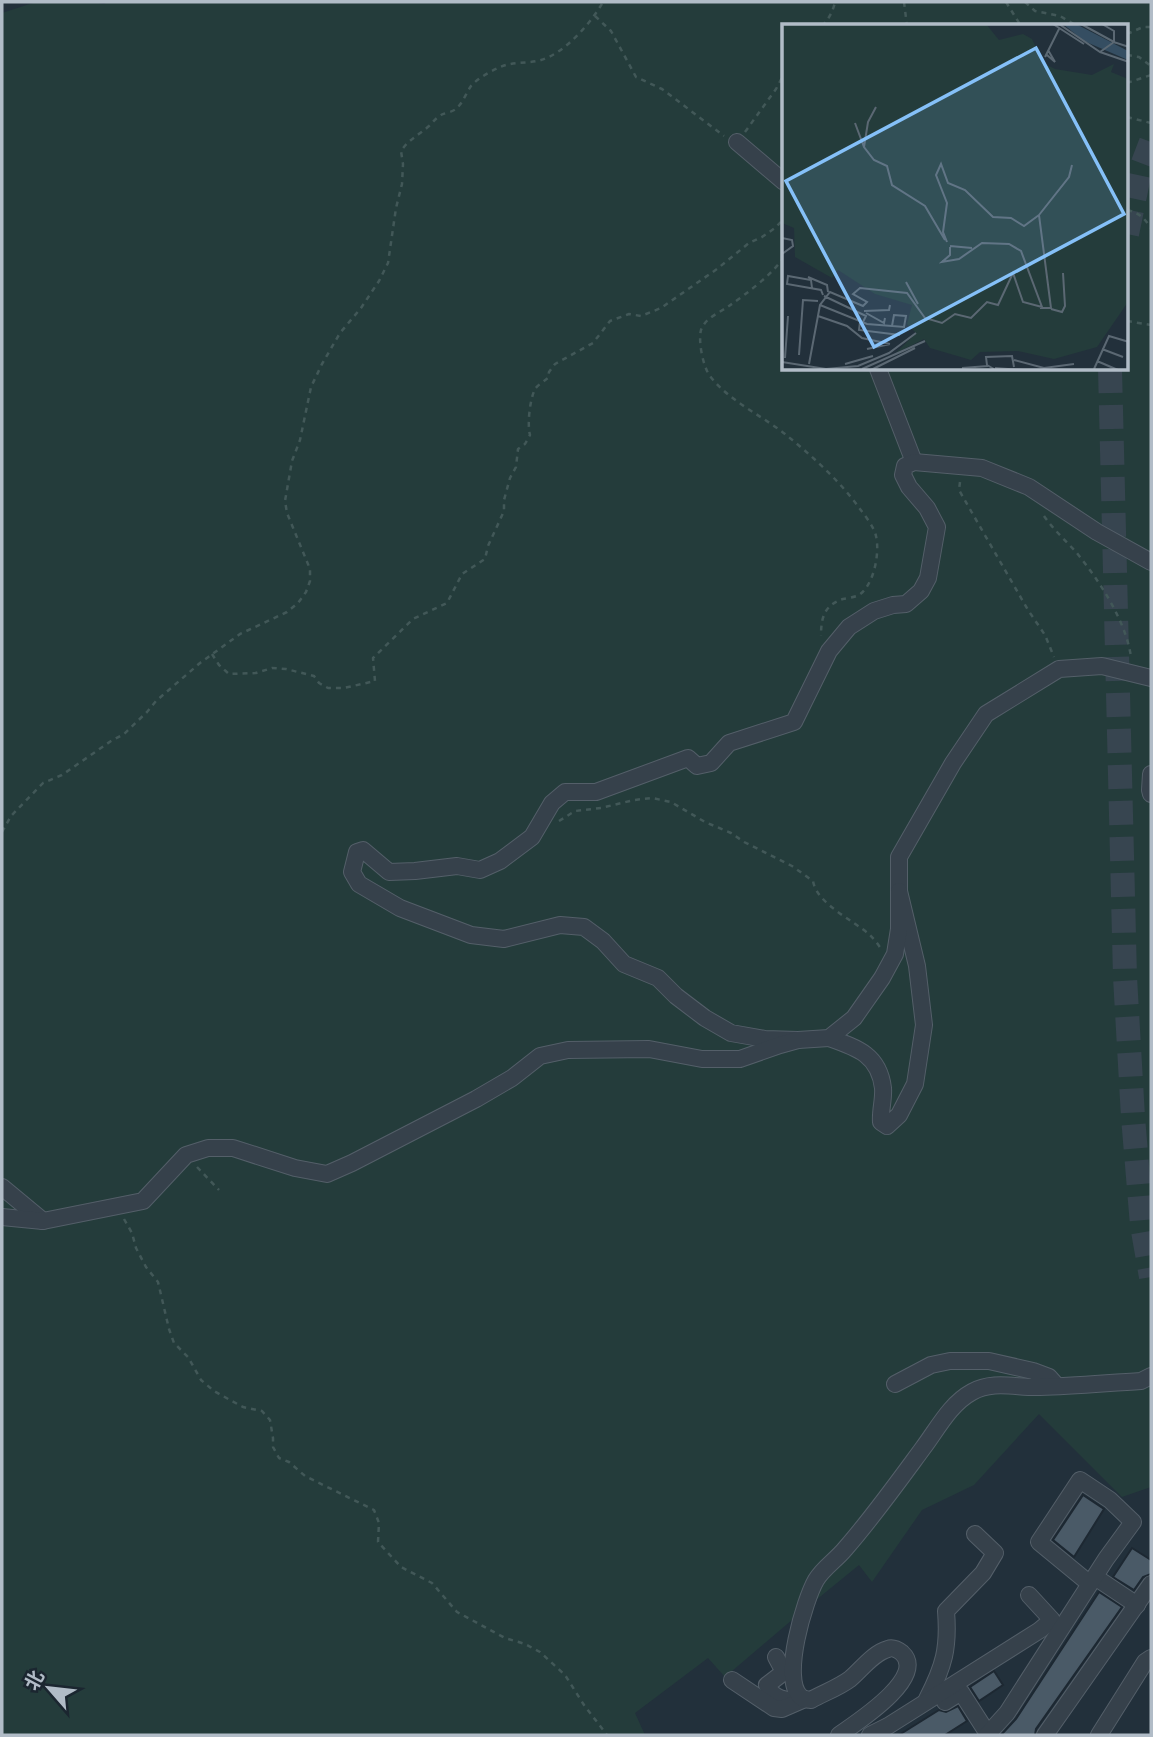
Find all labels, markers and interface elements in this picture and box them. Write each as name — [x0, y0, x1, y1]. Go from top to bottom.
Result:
inset map — [782, 24, 1128, 371]
north arrow — [14, 1653, 84, 1723]
text: 北 — [19, 1666, 48, 1694]

